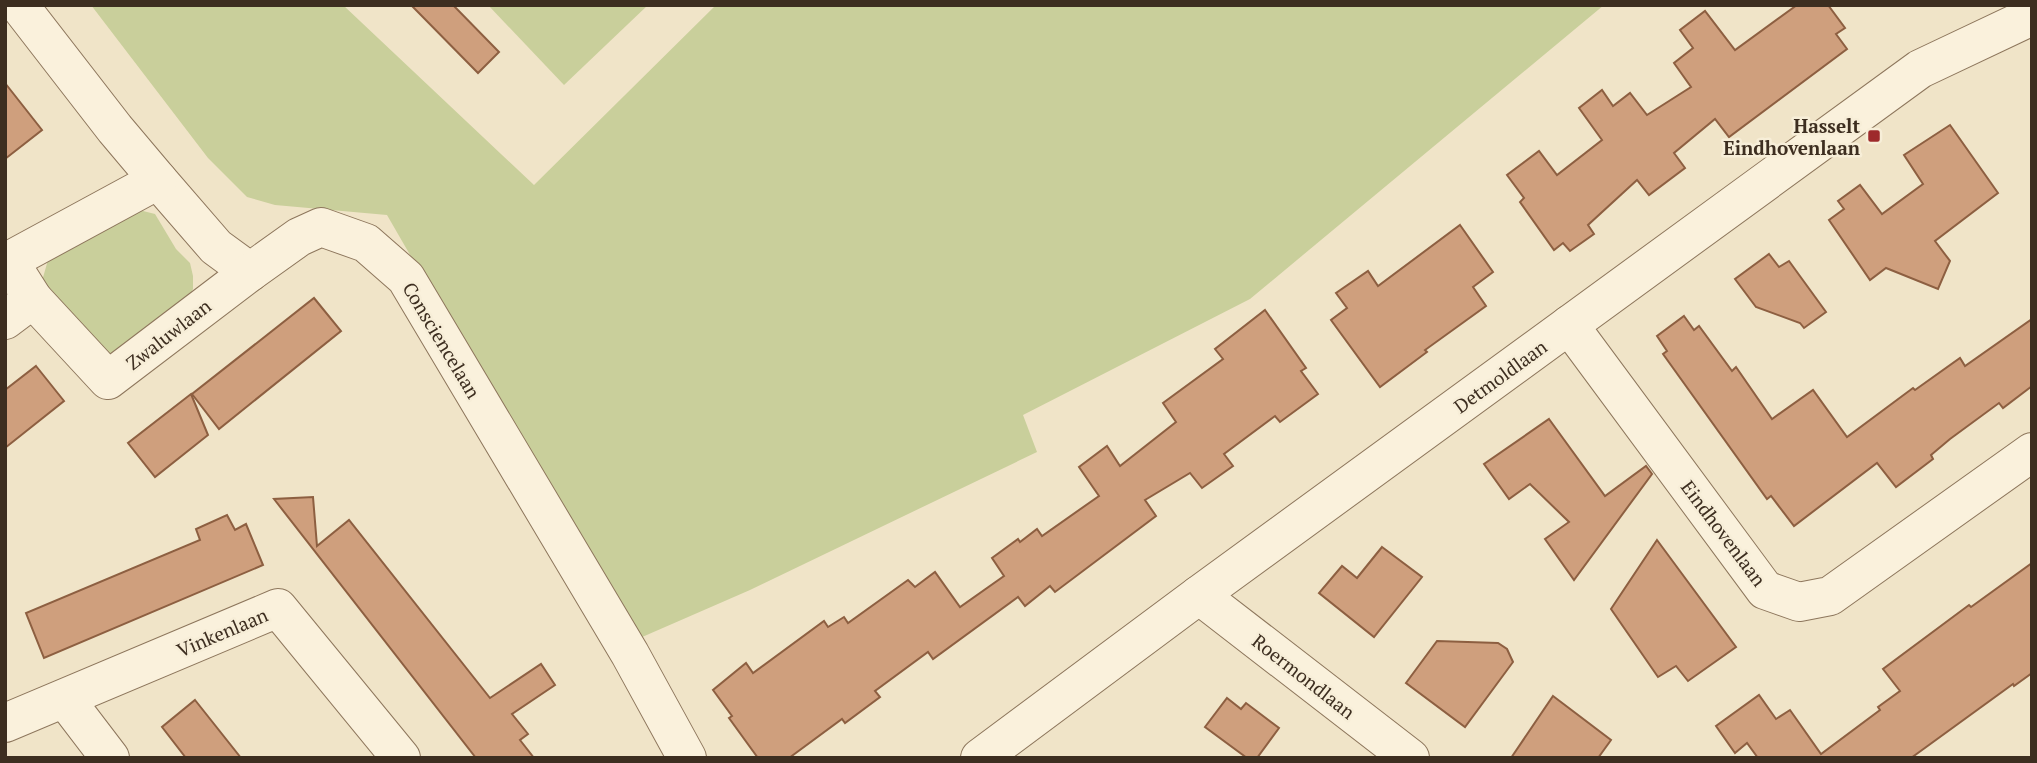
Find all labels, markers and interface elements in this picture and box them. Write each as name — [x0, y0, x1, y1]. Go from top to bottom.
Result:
place label: Hasselt Eindhovenlaan — [1723, 113, 1861, 160]
marker: Hasselt Eindhovenlaan — [1866, 128, 1882, 144]
street label: Consciencelaan — [397, 277, 487, 403]
street label: Zwaluwlaan — [120, 293, 216, 375]
street label: Detmoldlaan — [1448, 334, 1552, 418]
street label: Eindhovenlaan — [1676, 475, 1772, 591]
street label: Vinkenlaan — [173, 602, 271, 662]
street label: Roermondlaan — [1247, 628, 1361, 724]

